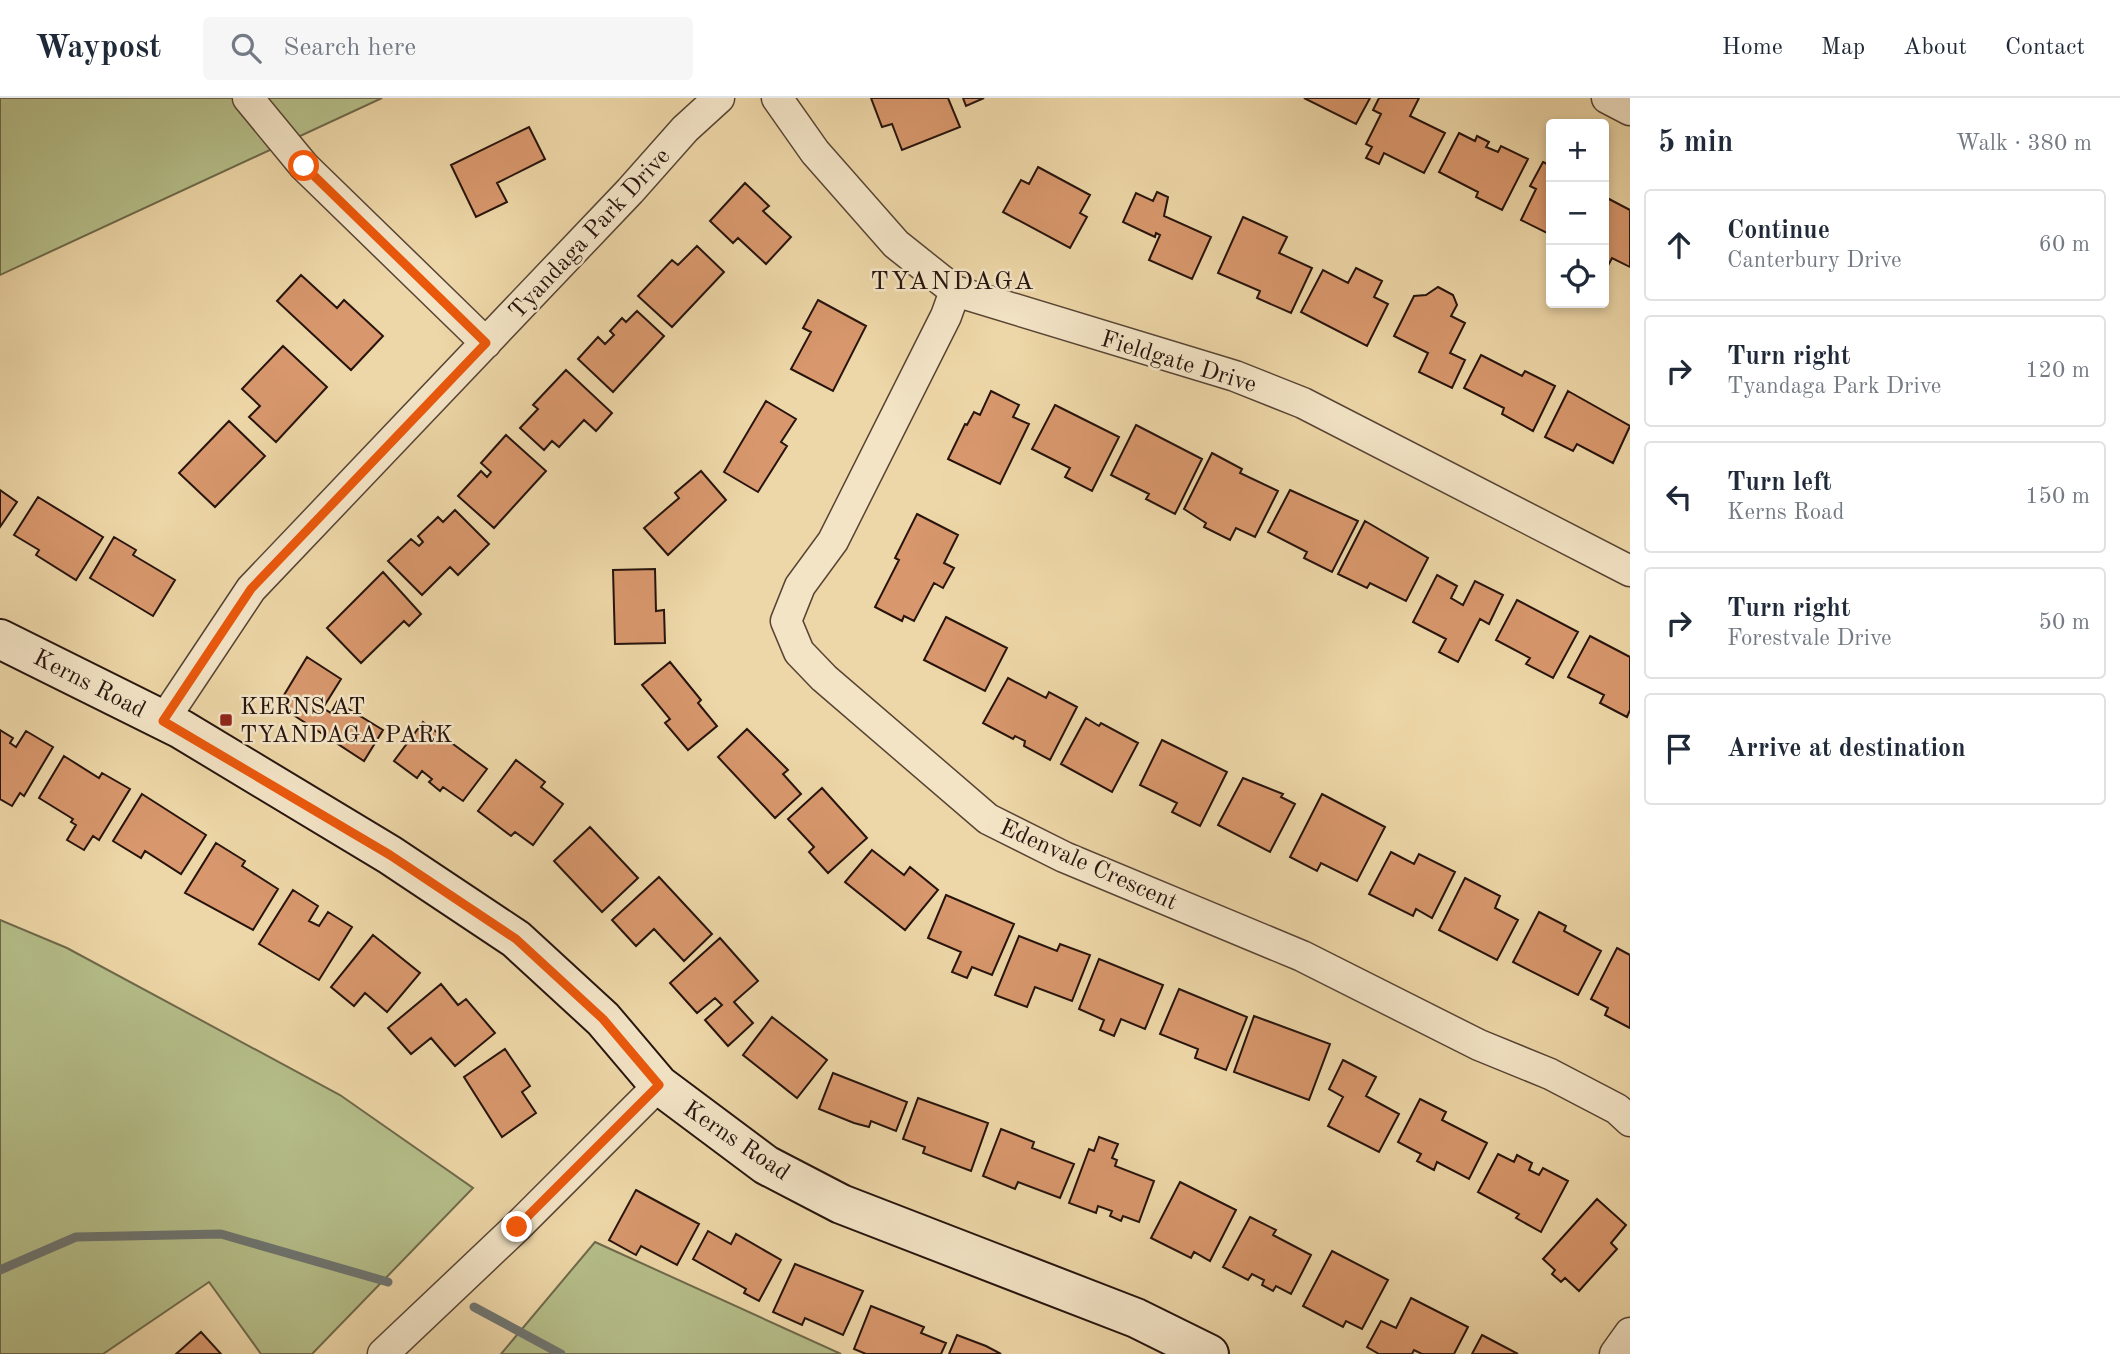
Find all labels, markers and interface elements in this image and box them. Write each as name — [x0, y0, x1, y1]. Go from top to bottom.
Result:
search box — [203, 17, 693, 80]
icon: search — [227, 29, 265, 67]
text: Waypost — [35, 32, 161, 65]
text: Search here — [283, 35, 416, 61]
text: Home — [1722, 36, 1783, 60]
text: Map — [1821, 36, 1865, 60]
text: About — [1903, 36, 1967, 60]
text: Contact — [2005, 36, 2085, 60]
map controls — [1546, 119, 1609, 308]
button: + — [1546, 119, 1609, 182]
text: 5 min — [1658, 128, 1733, 158]
text: Walk · 380 m — [1956, 132, 2092, 155]
street label: Tyandaga Park Drive — [505, 144, 676, 324]
route start — [288, 150, 319, 181]
button: − — [1546, 182, 1609, 245]
text: Continue — [1727, 218, 1830, 244]
icon: ahead — [1660, 226, 1698, 264]
text: 60 m — [2039, 233, 2090, 256]
button: locate — [1546, 245, 1609, 308]
text: Canterbury Drive — [1727, 249, 1902, 272]
district label: TYANDAGA — [870, 269, 1036, 295]
street label: Fieldgate Drive — [1098, 328, 1259, 398]
text: Turn right — [1727, 344, 1850, 370]
icon: right — [1660, 352, 1698, 390]
text: 120 m — [2025, 359, 2090, 382]
text: Tyandaga Park Drive — [1727, 375, 1941, 398]
text: Turn left — [1727, 470, 1832, 496]
icon: left — [1660, 478, 1698, 516]
text: 150 m — [2025, 485, 2090, 508]
text: Kerns Road — [1727, 501, 1844, 524]
text: Turn right — [1727, 596, 1850, 622]
icon: right — [1660, 604, 1698, 642]
text: 50 m — [2039, 611, 2090, 634]
text: Forestvale Drive — [1727, 627, 1892, 650]
street label: Kerns Road — [29, 646, 149, 723]
place label: KERNS AT TYANDAGA PARK — [240, 696, 453, 748]
marker: KERNS AT TYANDAGA PARK — [218, 712, 234, 728]
icon: arrive — [1660, 730, 1698, 768]
text: Arrive at destination — [1727, 736, 1966, 762]
street label: Edenvale Crescent — [996, 816, 1180, 916]
street label: Kerns Road — [678, 1097, 793, 1186]
route end — [501, 1211, 532, 1242]

